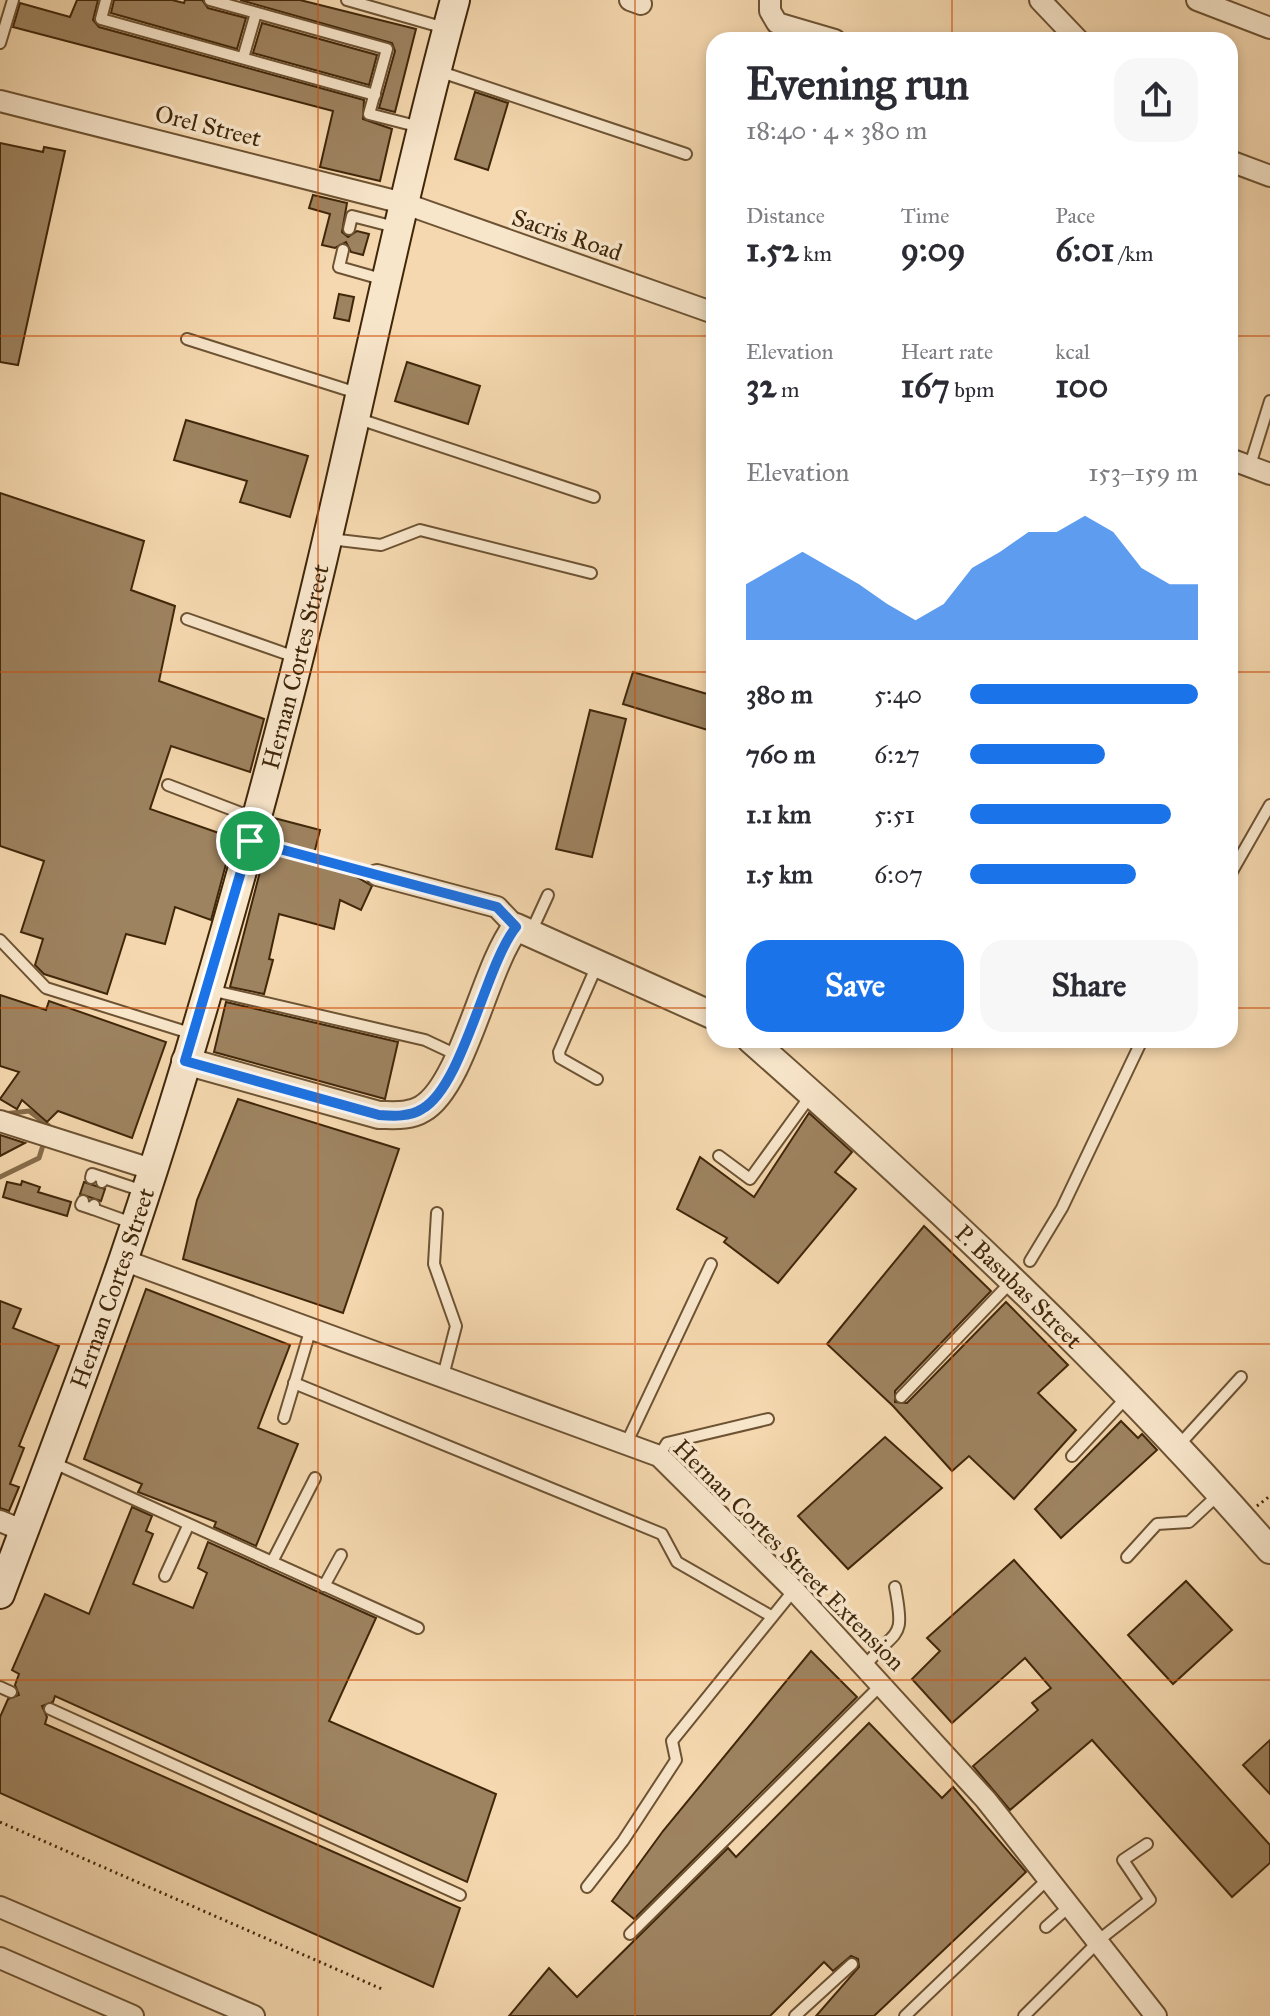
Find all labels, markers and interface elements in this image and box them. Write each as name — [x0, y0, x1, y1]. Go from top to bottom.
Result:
text: Evening run — [746, 57, 969, 111]
button: share — [1114, 58, 1198, 142]
street label: Orel Street — [152, 98, 265, 154]
text: 18:40 · 4 × 380 m — [746, 114, 927, 146]
street label: Sacris Road — [508, 202, 626, 268]
text: Distance — [746, 202, 825, 229]
text: Time — [901, 202, 949, 229]
text: Pace — [1055, 202, 1095, 229]
text: 1.52 — [746, 229, 799, 270]
text: 9:09 — [901, 229, 966, 270]
text: 6:01 — [1055, 229, 1114, 270]
text: km — [799, 240, 832, 267]
text: /km — [1114, 240, 1154, 267]
text: Elevation — [746, 338, 833, 365]
text: Heart rate — [901, 338, 993, 365]
text: kcal — [1055, 338, 1090, 365]
text: 32 — [746, 365, 776, 406]
text: 167 — [901, 365, 950, 406]
text: 100 — [1055, 365, 1108, 406]
text: m — [776, 376, 800, 403]
text: bpm — [950, 376, 994, 403]
text: Elevation — [746, 456, 849, 488]
text: 153–159 m — [1088, 456, 1198, 488]
street label: Hernan Cortes Street — [255, 561, 336, 773]
text: 380 m — [746, 678, 813, 710]
text: 5:40 — [874, 678, 922, 710]
text: 760 m — [746, 738, 816, 770]
text: 6:27 — [874, 738, 920, 770]
text: 1.1 km — [746, 798, 811, 830]
text: 5:51 — [874, 798, 915, 830]
pin — [216, 807, 284, 875]
icon: arrive — [228, 819, 272, 863]
text: 1.5 km — [746, 858, 813, 890]
text: 6:07 — [874, 858, 923, 890]
button: Save — [746, 940, 964, 1032]
button: Share — [980, 940, 1198, 1032]
street label: Hernan Cortes Street — [64, 1184, 161, 1393]
street label: P. Basubas Street — [949, 1218, 1089, 1356]
street label: Hernan Cortes Street Extension — [667, 1433, 911, 1677]

